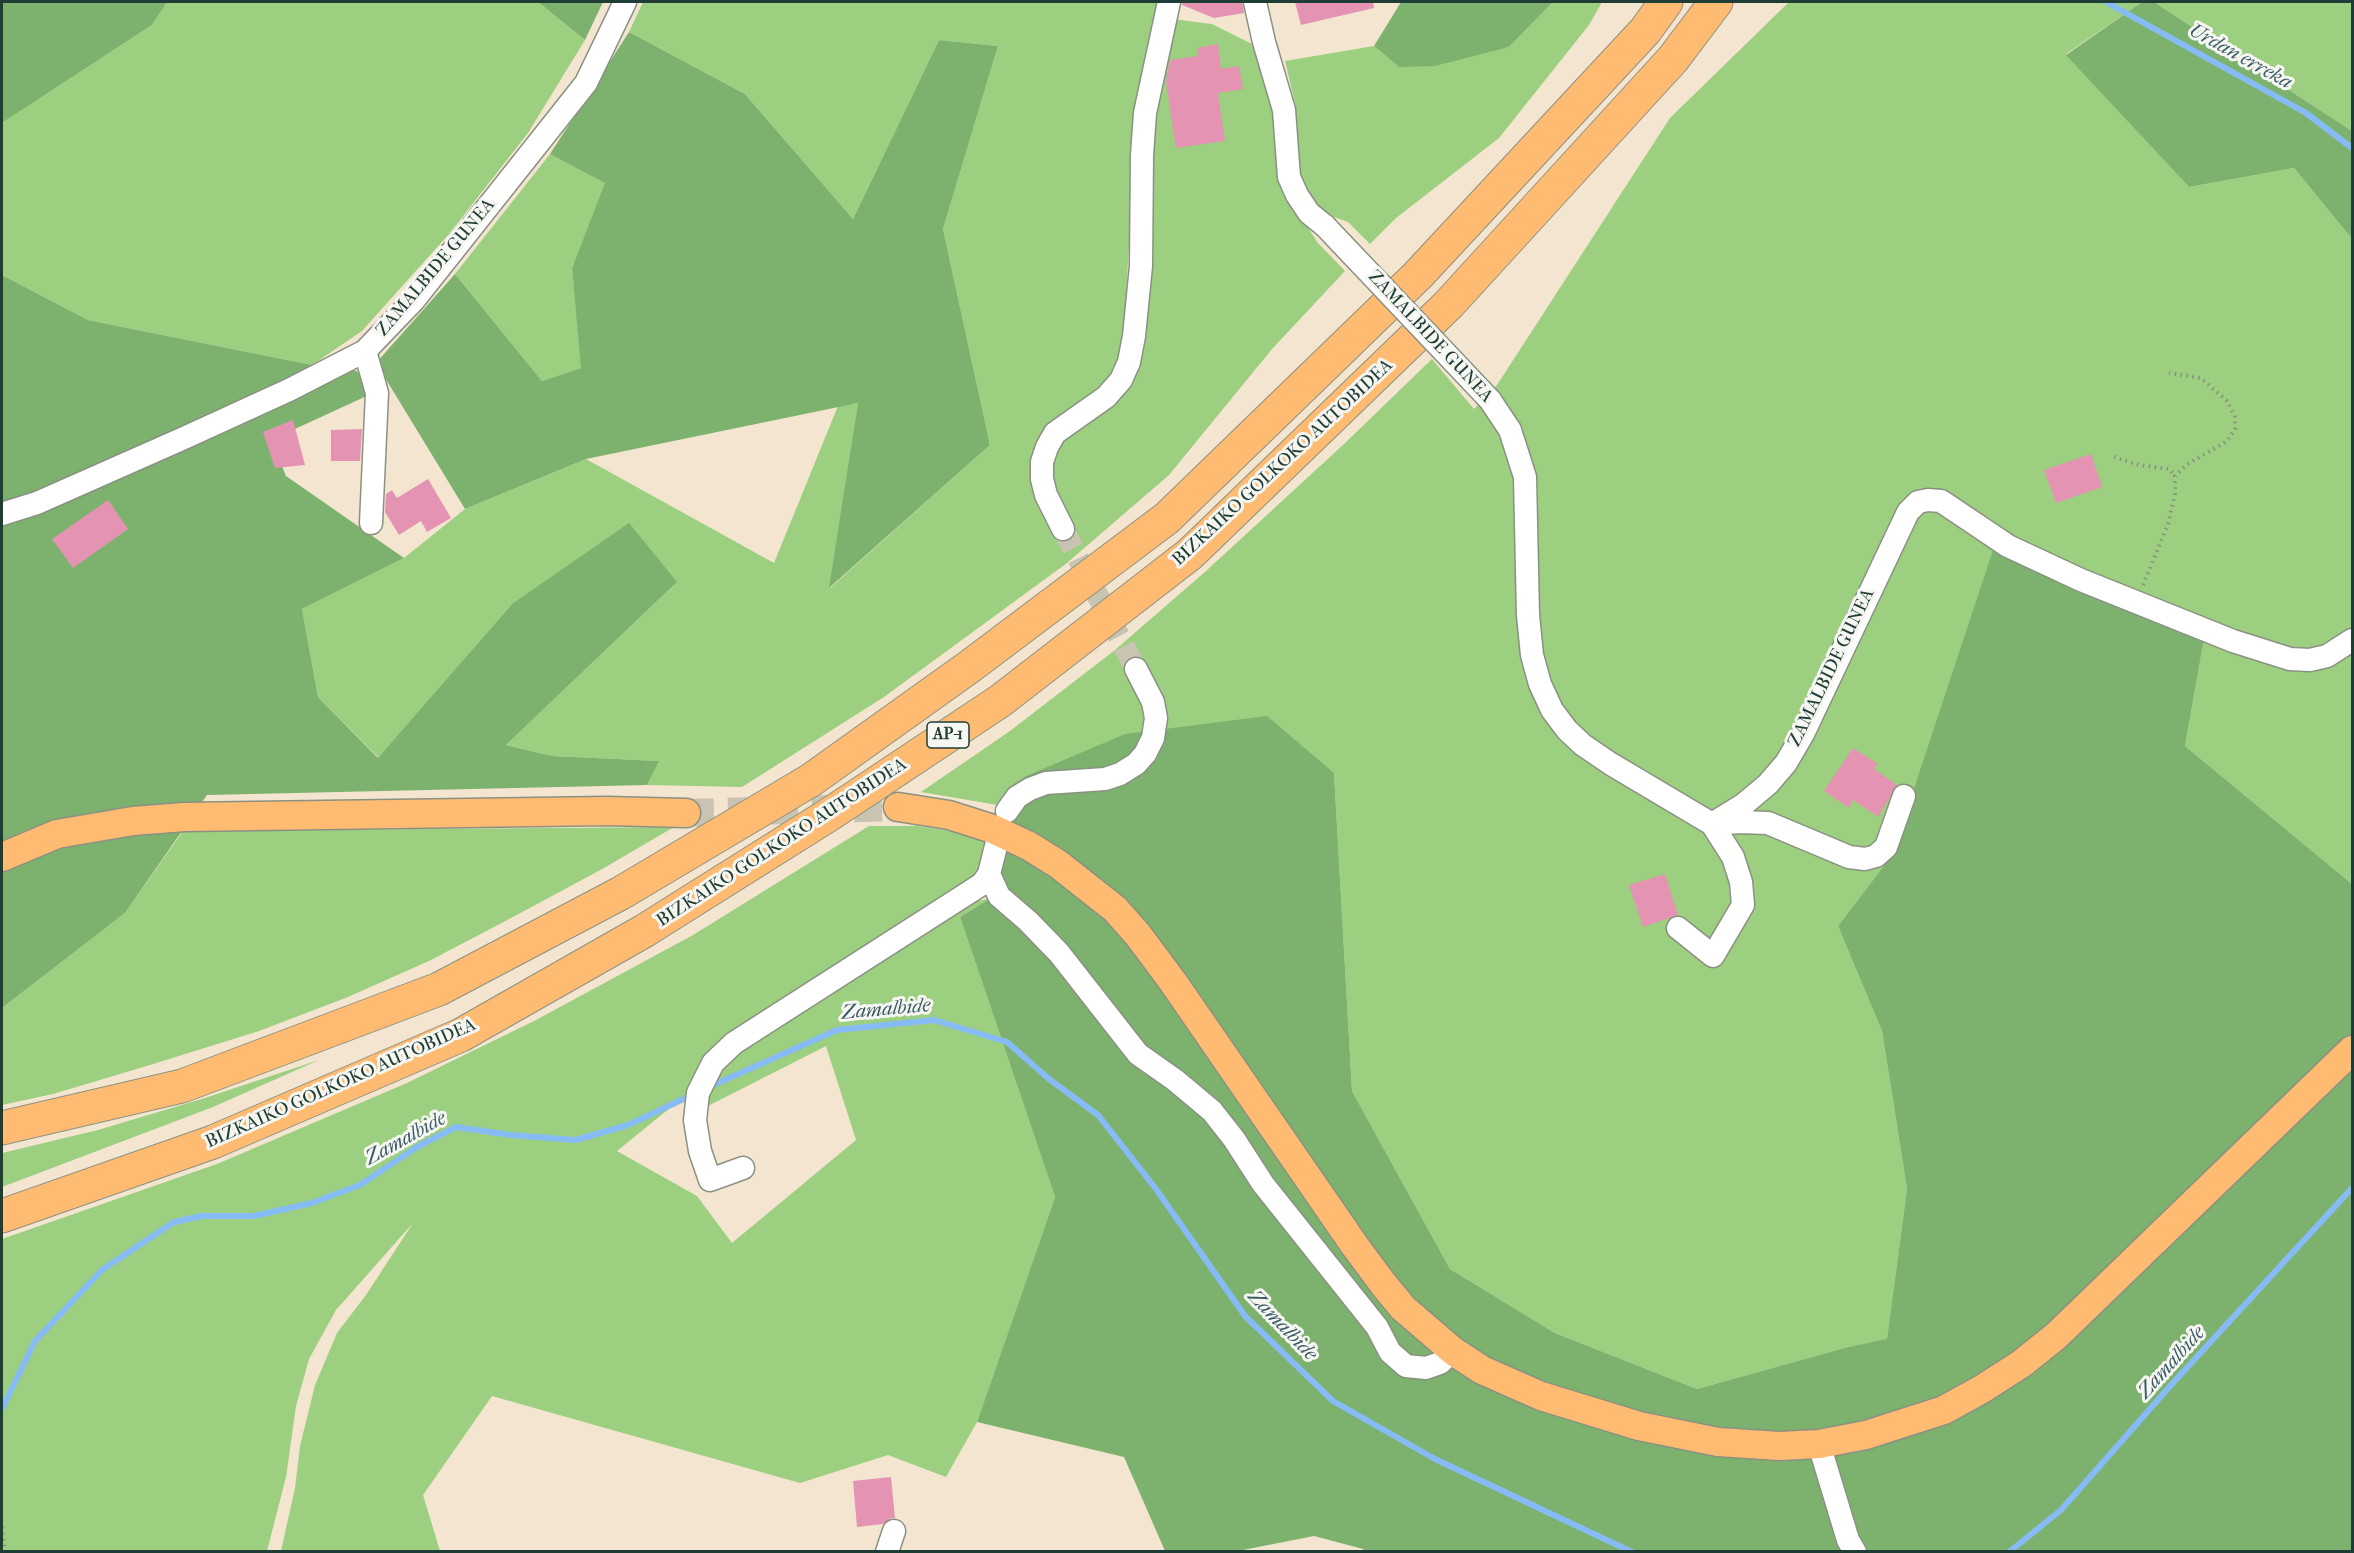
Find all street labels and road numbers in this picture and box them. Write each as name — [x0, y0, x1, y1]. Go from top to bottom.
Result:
street label: ZAMALBIDE GUNEA — [372, 195, 500, 341]
street label: ZAMALBIDE GUNEA — [1363, 266, 1497, 408]
street label: BIZKAIKO GOLKOKO AUTOBIDEA — [1168, 355, 1398, 571]
street label: ZAMALBIDE GUNEA — [1784, 586, 1880, 750]
road number: AP-1 — [927, 722, 969, 748]
street label: BIZKAIKO GOLKOKO AUTOBIDEA — [653, 754, 911, 932]
street label: BIZKAIKO GOLKOKO AUTOBIDEA — [203, 1014, 479, 1154]

